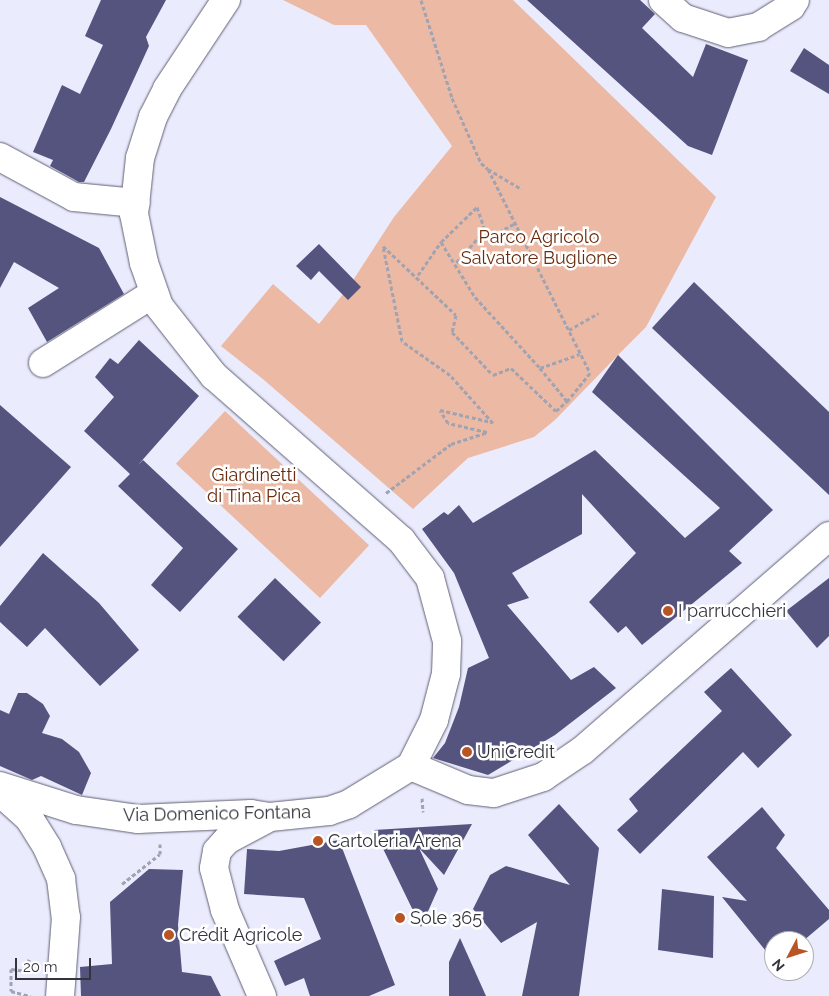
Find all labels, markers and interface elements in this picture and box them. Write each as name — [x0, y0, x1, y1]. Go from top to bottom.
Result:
park label: Parco Agricolo Salvatore Buglione — [461, 227, 617, 270]
park label: Giardinetti di Tina Pica — [207, 465, 301, 508]
place label: I parrucchieri — [678, 600, 786, 622]
marker: I parrucchieri — [662, 605, 674, 617]
place label: UniCredit — [477, 741, 555, 763]
marker: UniCredit — [461, 746, 473, 758]
street label: Via Domenico Fontana — [123, 802, 311, 826]
place label: Cartoleria Arena — [328, 830, 462, 852]
marker: Cartoleria Arena — [312, 835, 324, 847]
place label: Sole 365 — [410, 907, 482, 929]
marker: Sole 365 — [394, 912, 406, 924]
place label: Crédit Agricole — [179, 924, 303, 946]
marker: Crédit Agricole — [163, 929, 175, 941]
north arrow — [764, 931, 814, 981]
scale bar — [18, 948, 94, 980]
text: N — [769, 956, 788, 974]
text: 20 m — [23, 958, 58, 976]

